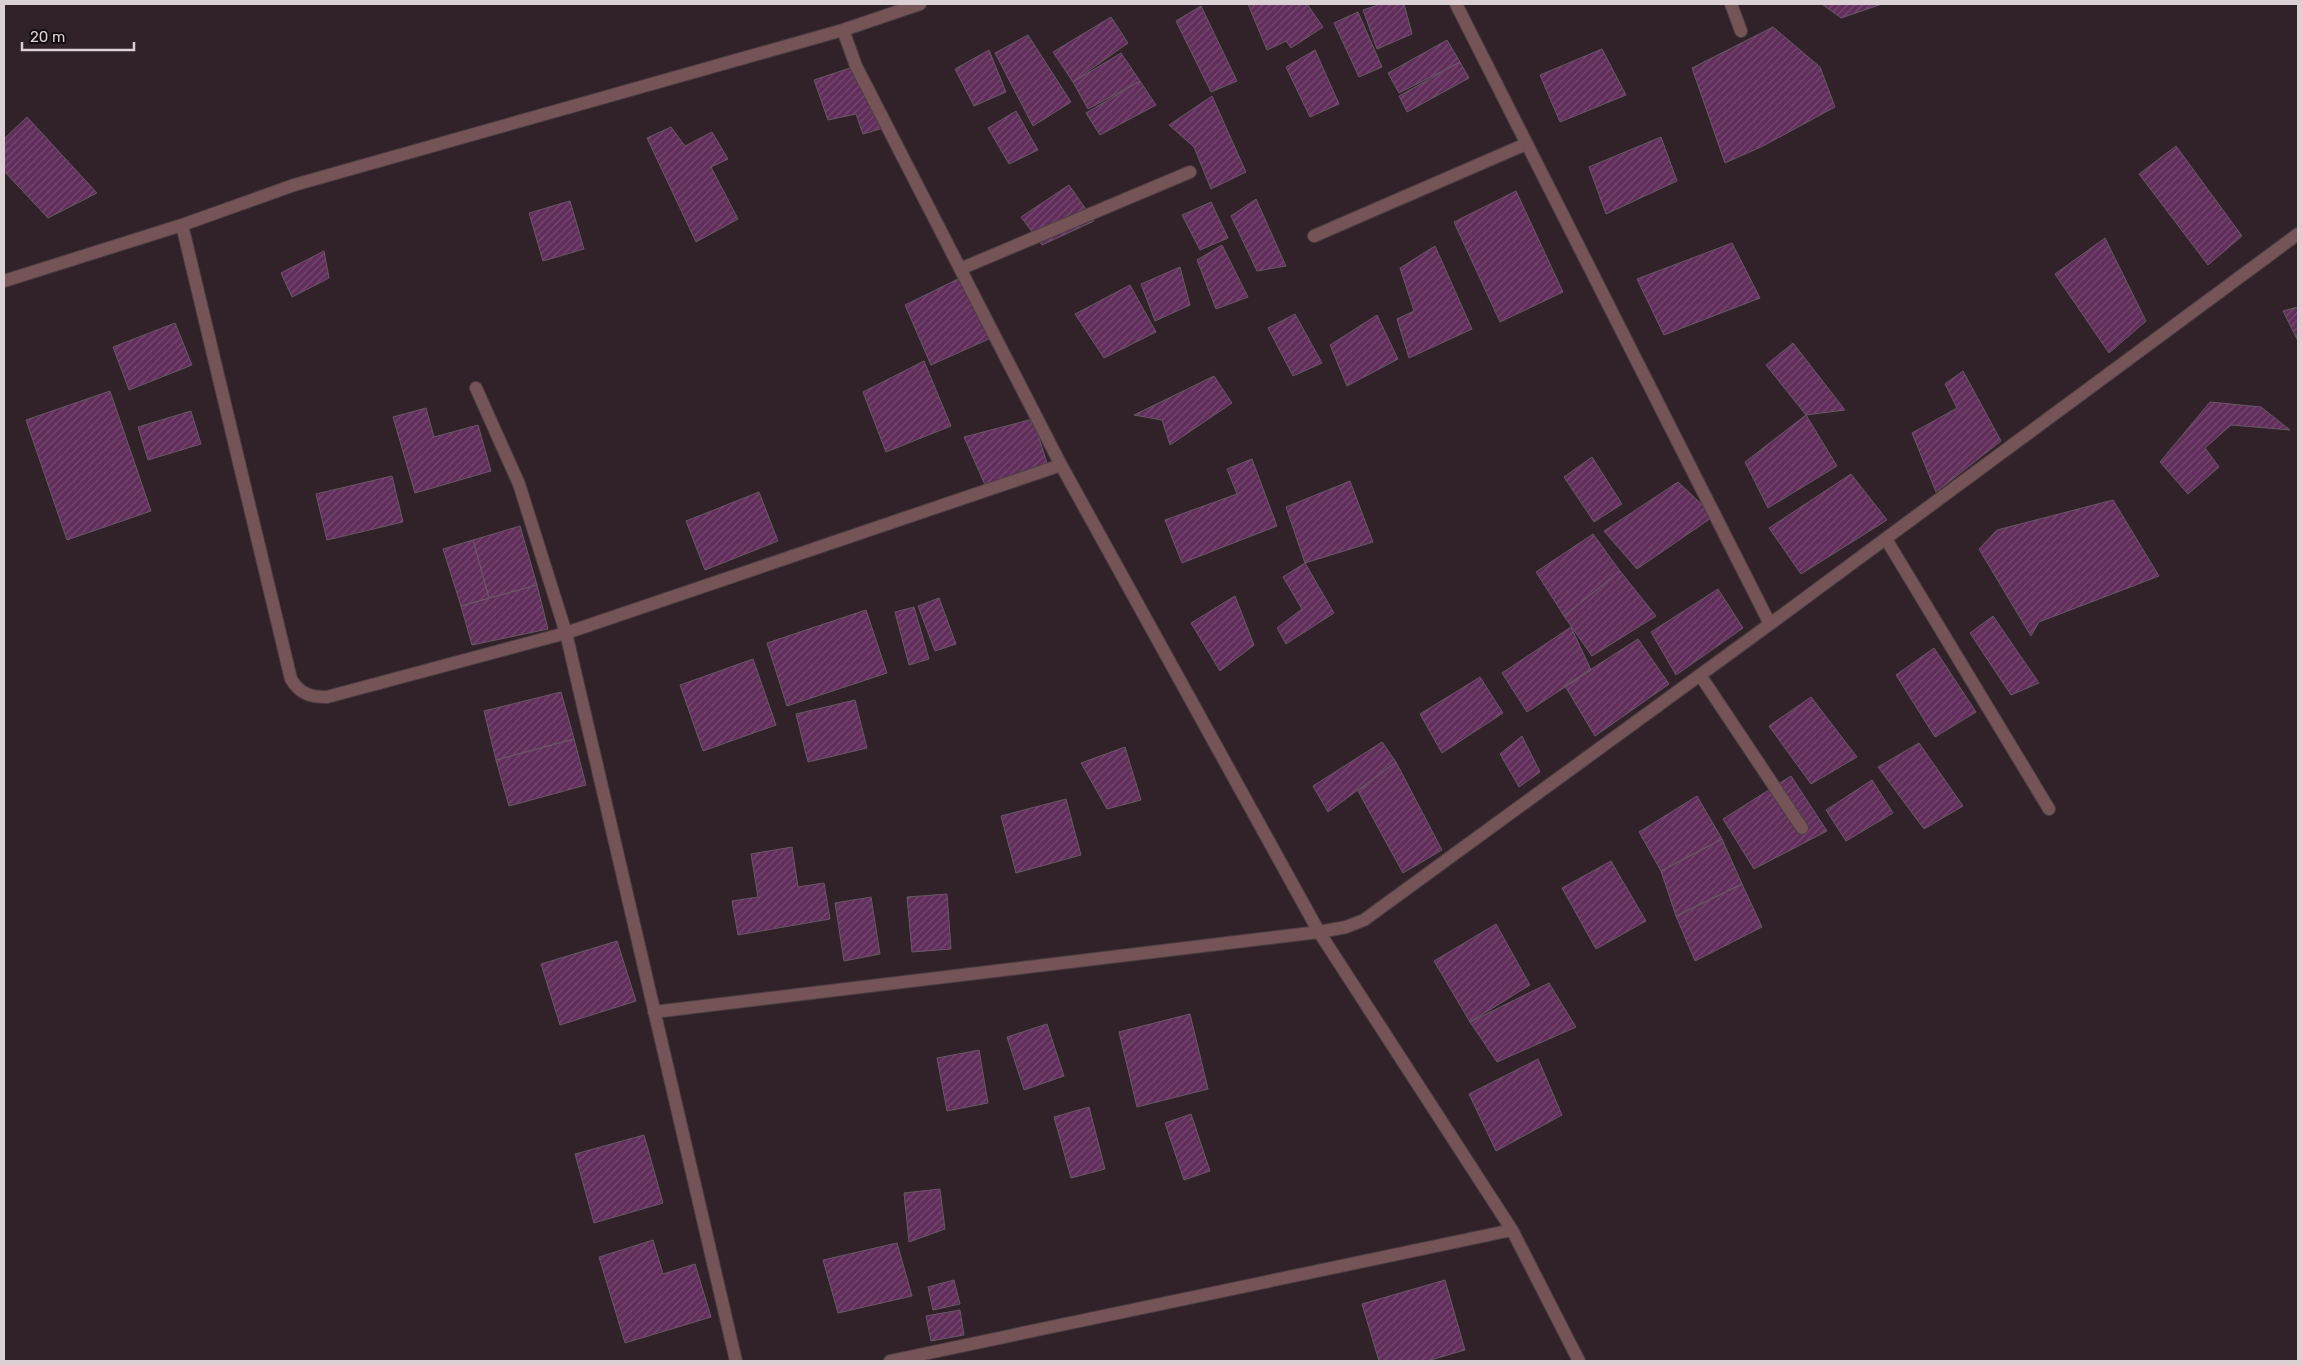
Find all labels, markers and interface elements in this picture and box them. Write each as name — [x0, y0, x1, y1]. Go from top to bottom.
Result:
scale bar — [22, 20, 135, 52]
text: 20 m — [30, 28, 65, 46]

